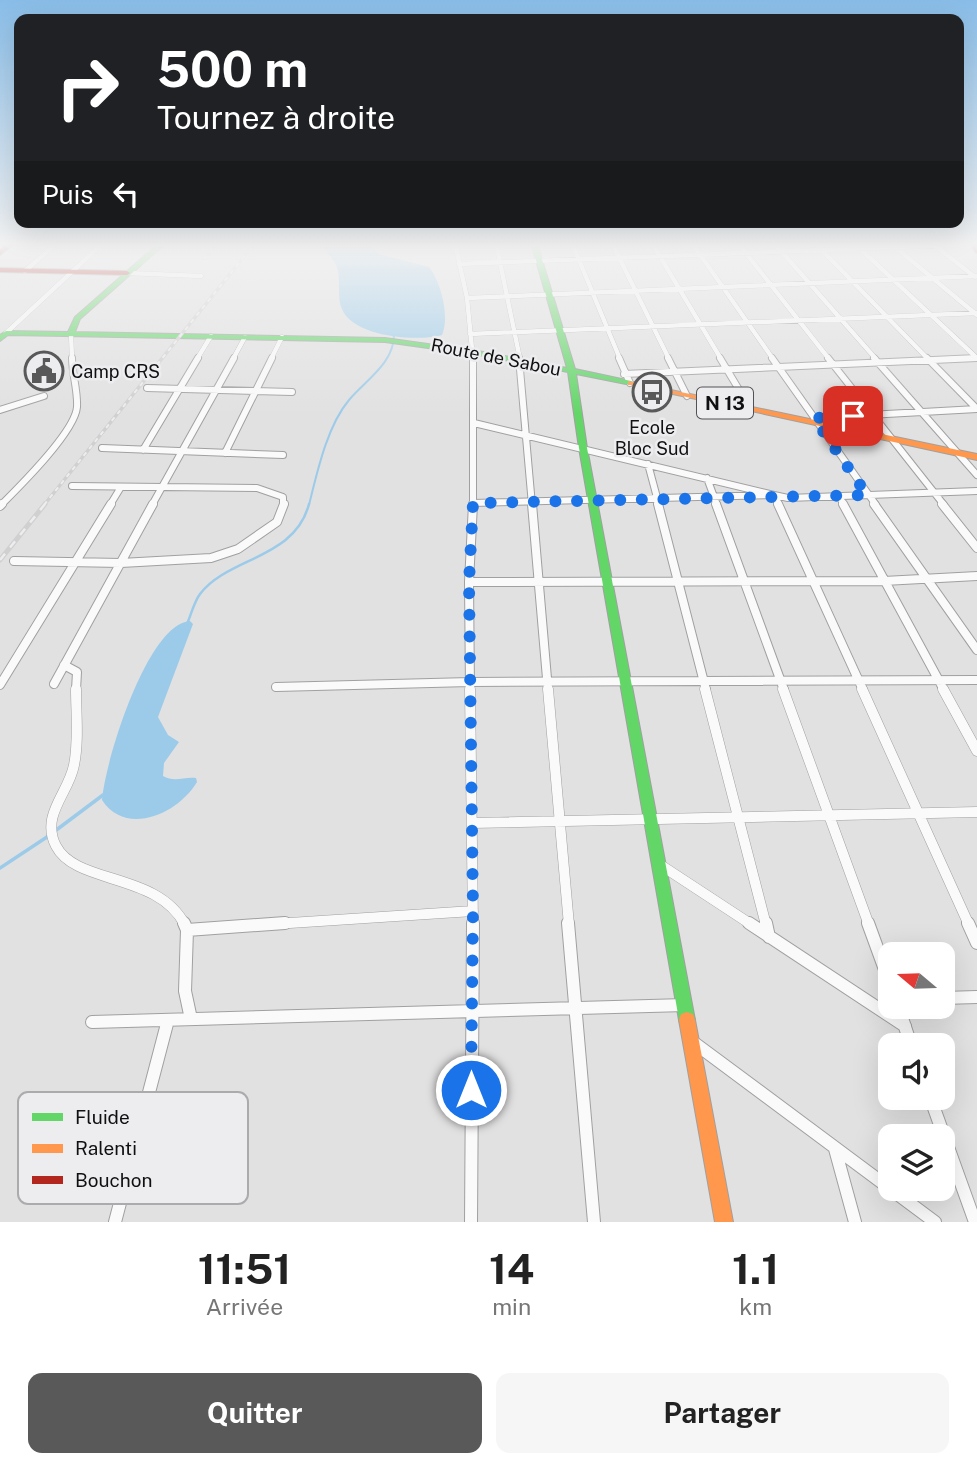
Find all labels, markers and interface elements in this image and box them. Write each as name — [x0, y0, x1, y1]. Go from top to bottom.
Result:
text: 500 m — [157, 40, 308, 98]
icon: right — [42, 42, 133, 133]
text: Tournez à droite — [157, 99, 395, 136]
icon: left — [107, 175, 145, 213]
text: Puis — [42, 179, 93, 210]
street label: Route de Sabou — [429, 334, 563, 380]
public building icon: Camp CRS — [23, 350, 65, 392]
place label: Camp CRS — [71, 361, 160, 382]
bus stop icon: Ecole Bloc Sud — [631, 371, 673, 413]
pin — [823, 386, 883, 446]
road number: N 13 — [697, 388, 753, 418]
icon: arrive — [834, 397, 872, 435]
place label: Ecole Bloc Sud — [615, 417, 689, 459]
north arrow — [878, 942, 956, 1018]
map controls — [878, 942, 955, 1201]
button: sound — [878, 1033, 955, 1110]
position arrow — [434, 1053, 508, 1127]
legend — [18, 1092, 248, 1204]
text: Fluide — [75, 1106, 130, 1128]
button: layers — [878, 1124, 955, 1201]
text: Ralenti — [75, 1137, 137, 1159]
text: Bouchon — [75, 1169, 152, 1191]
text: 11:51 — [198, 1244, 291, 1293]
text: 14 — [489, 1244, 534, 1293]
text: 1.1 — [732, 1244, 779, 1293]
text: Arrivée — [206, 1293, 283, 1320]
text: min — [492, 1293, 531, 1320]
text: km — [739, 1293, 772, 1320]
button: Quitter — [28, 1373, 482, 1453]
button: Partager — [496, 1373, 949, 1453]

